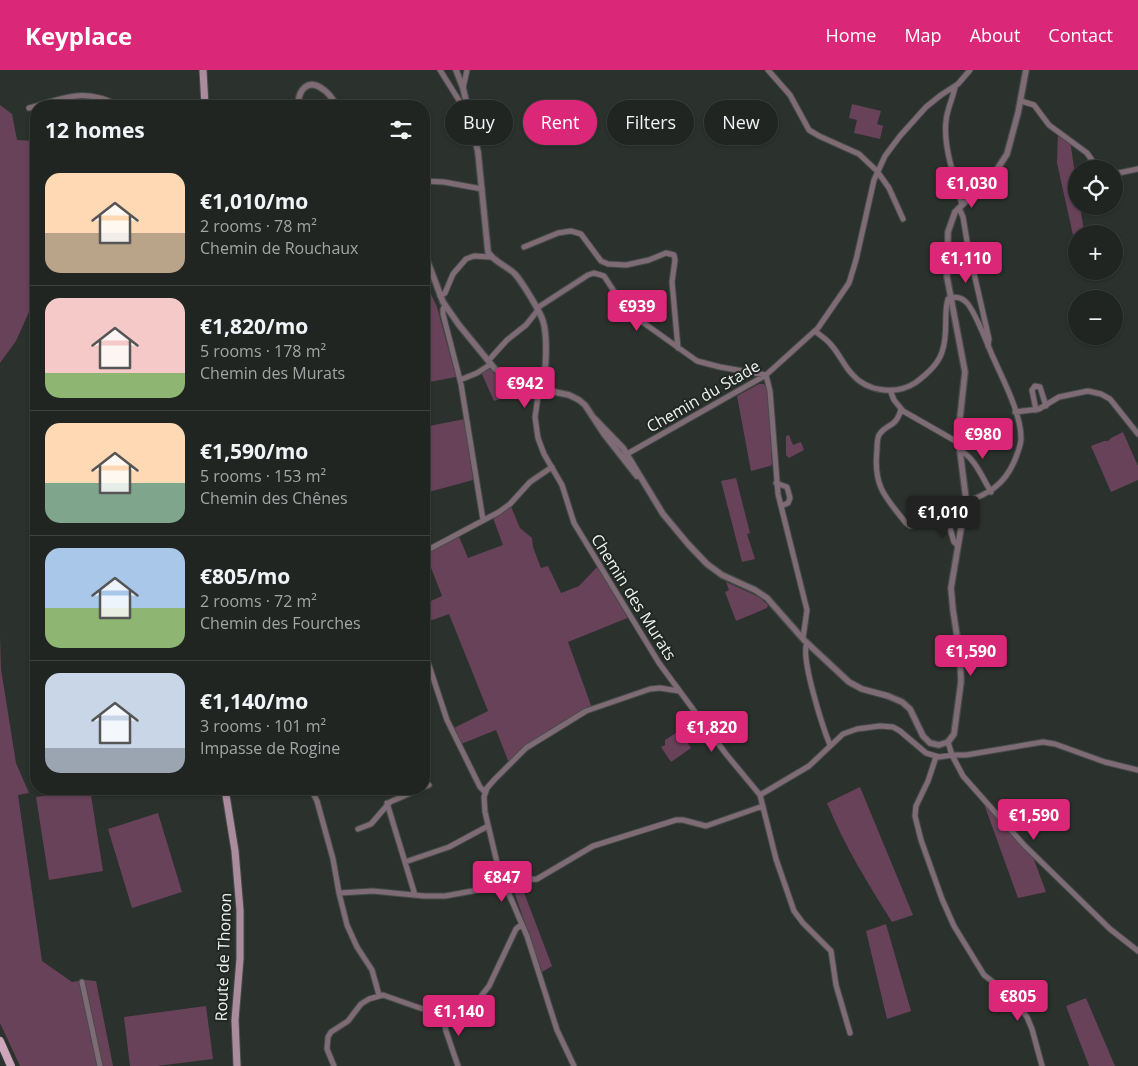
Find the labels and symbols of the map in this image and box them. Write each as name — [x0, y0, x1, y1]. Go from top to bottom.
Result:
pin: €1,030 — [931, 166, 1013, 209]
pin: €1,110 — [925, 242, 1007, 284]
pin: €939 — [607, 290, 667, 332]
street label: Chemin du Stade — [642, 355, 764, 437]
pin: €942 — [495, 366, 555, 409]
pin: €980 — [953, 418, 1013, 460]
pin: €1,010 — [902, 496, 984, 538]
street label: Chemin des Murats — [586, 530, 682, 664]
pin: €1,590 — [930, 634, 1012, 677]
pin: €1,820 — [671, 710, 753, 753]
pin: €1,590 — [993, 798, 1075, 841]
pin: €847 — [472, 860, 532, 903]
street label: Route de Thonon — [210, 892, 236, 1022]
pin: €805 — [988, 980, 1048, 1022]
pin: €1,140 — [418, 994, 500, 1037]

